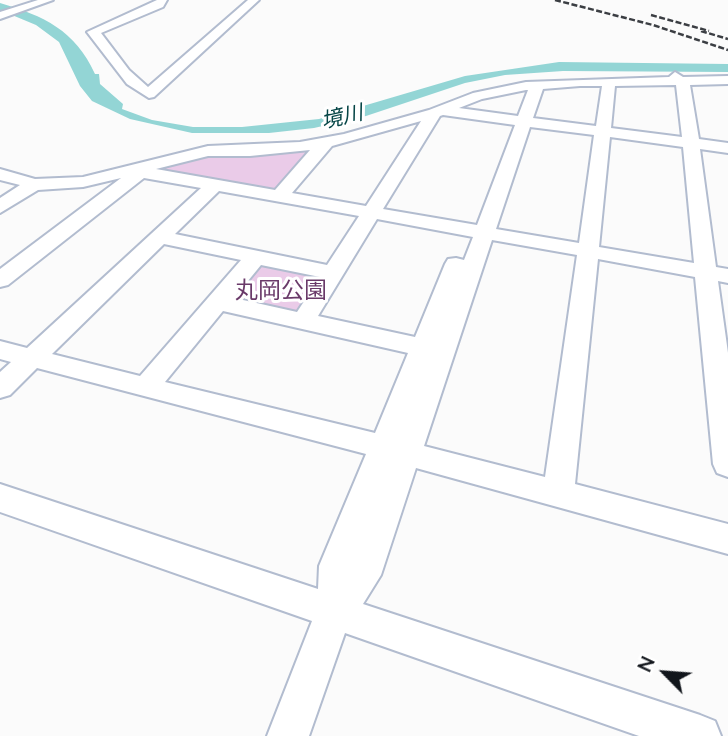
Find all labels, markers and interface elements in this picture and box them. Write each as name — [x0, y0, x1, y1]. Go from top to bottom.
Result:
water label: 境川 — [319, 100, 365, 134]
park label: 丸岡公園 — [235, 277, 327, 305]
north arrow — [630, 638, 700, 708]
text: N — [632, 652, 659, 675]

